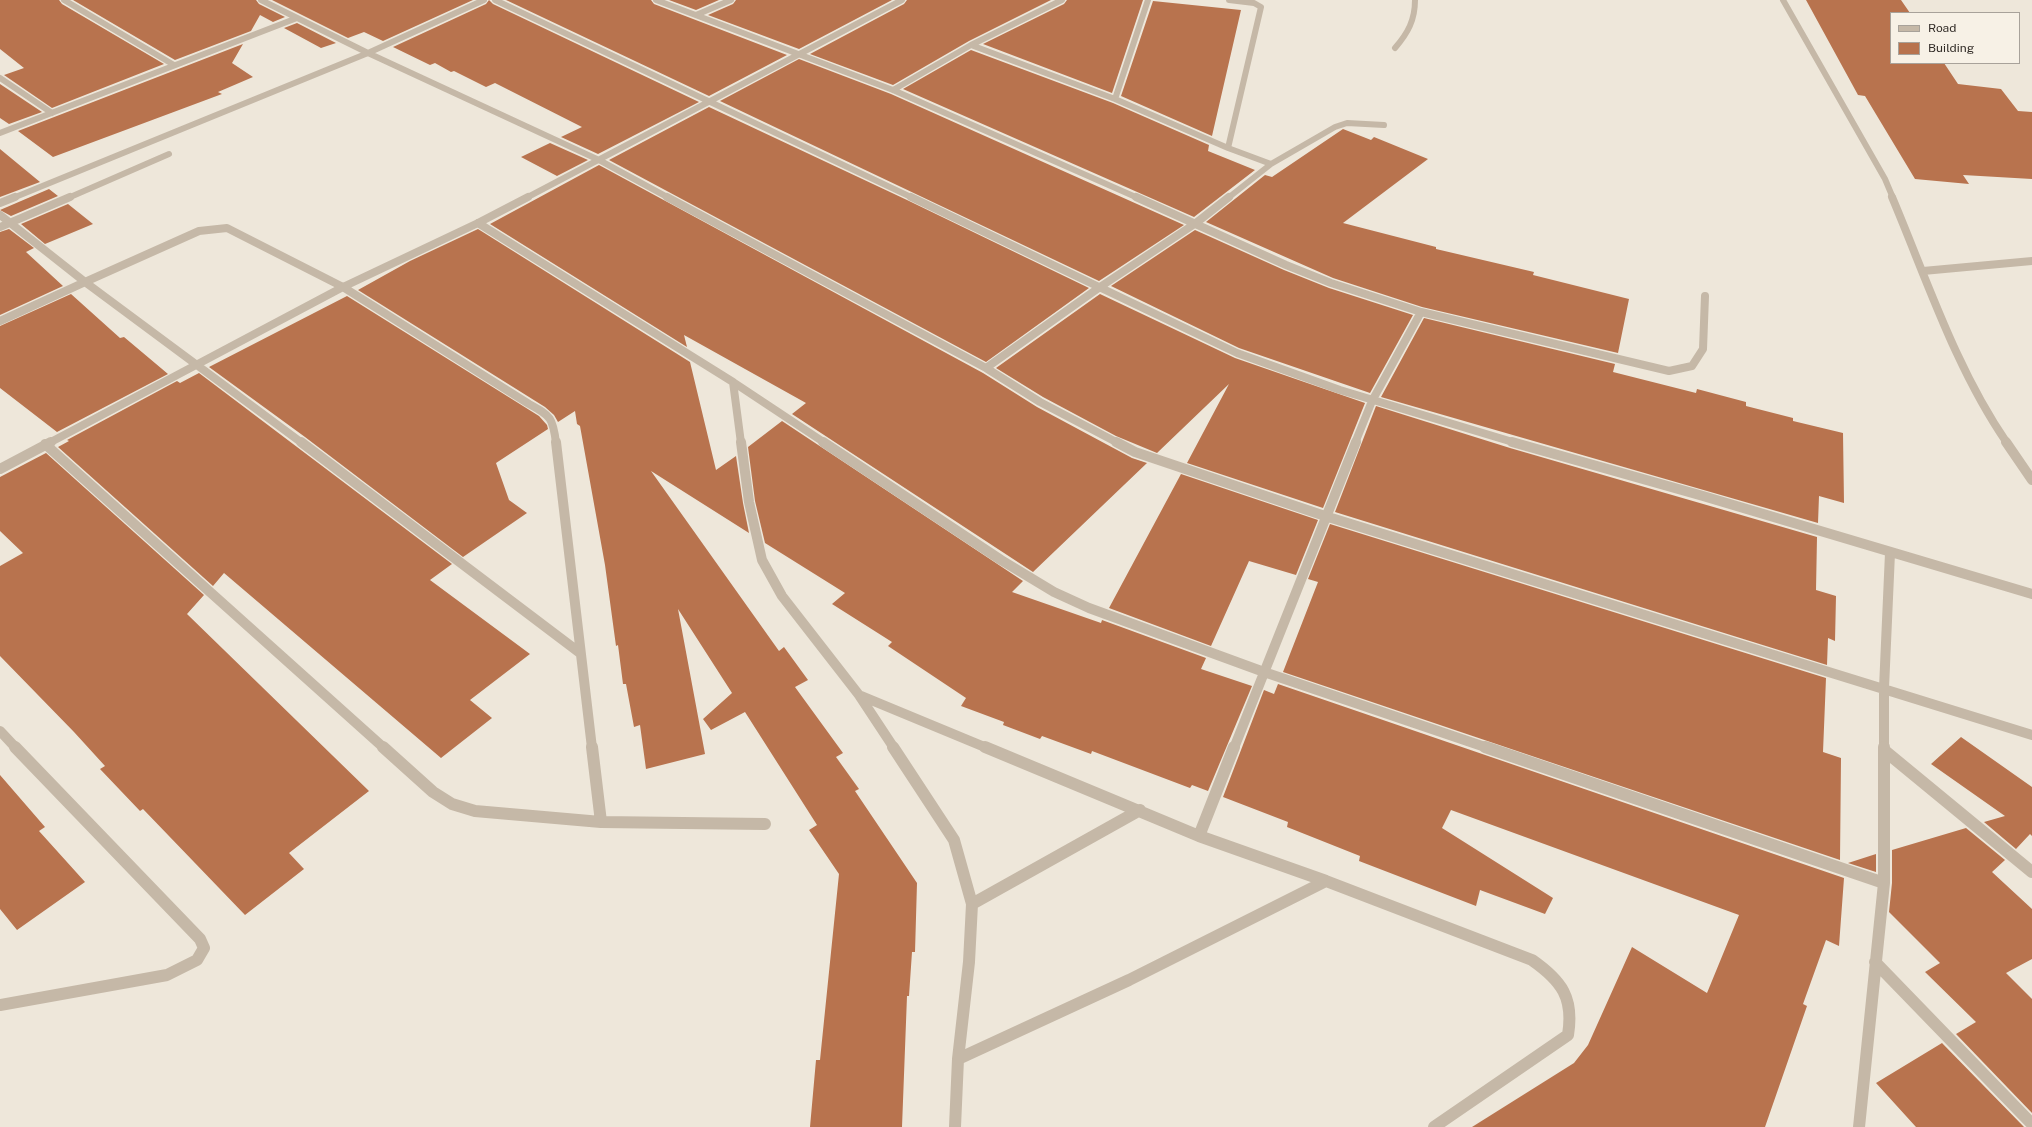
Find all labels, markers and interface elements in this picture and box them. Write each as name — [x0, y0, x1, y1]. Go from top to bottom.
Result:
legend — [1890, 12, 2020, 64]
text: Road — [1928, 21, 1956, 35]
text: Building — [1928, 41, 1974, 55]

